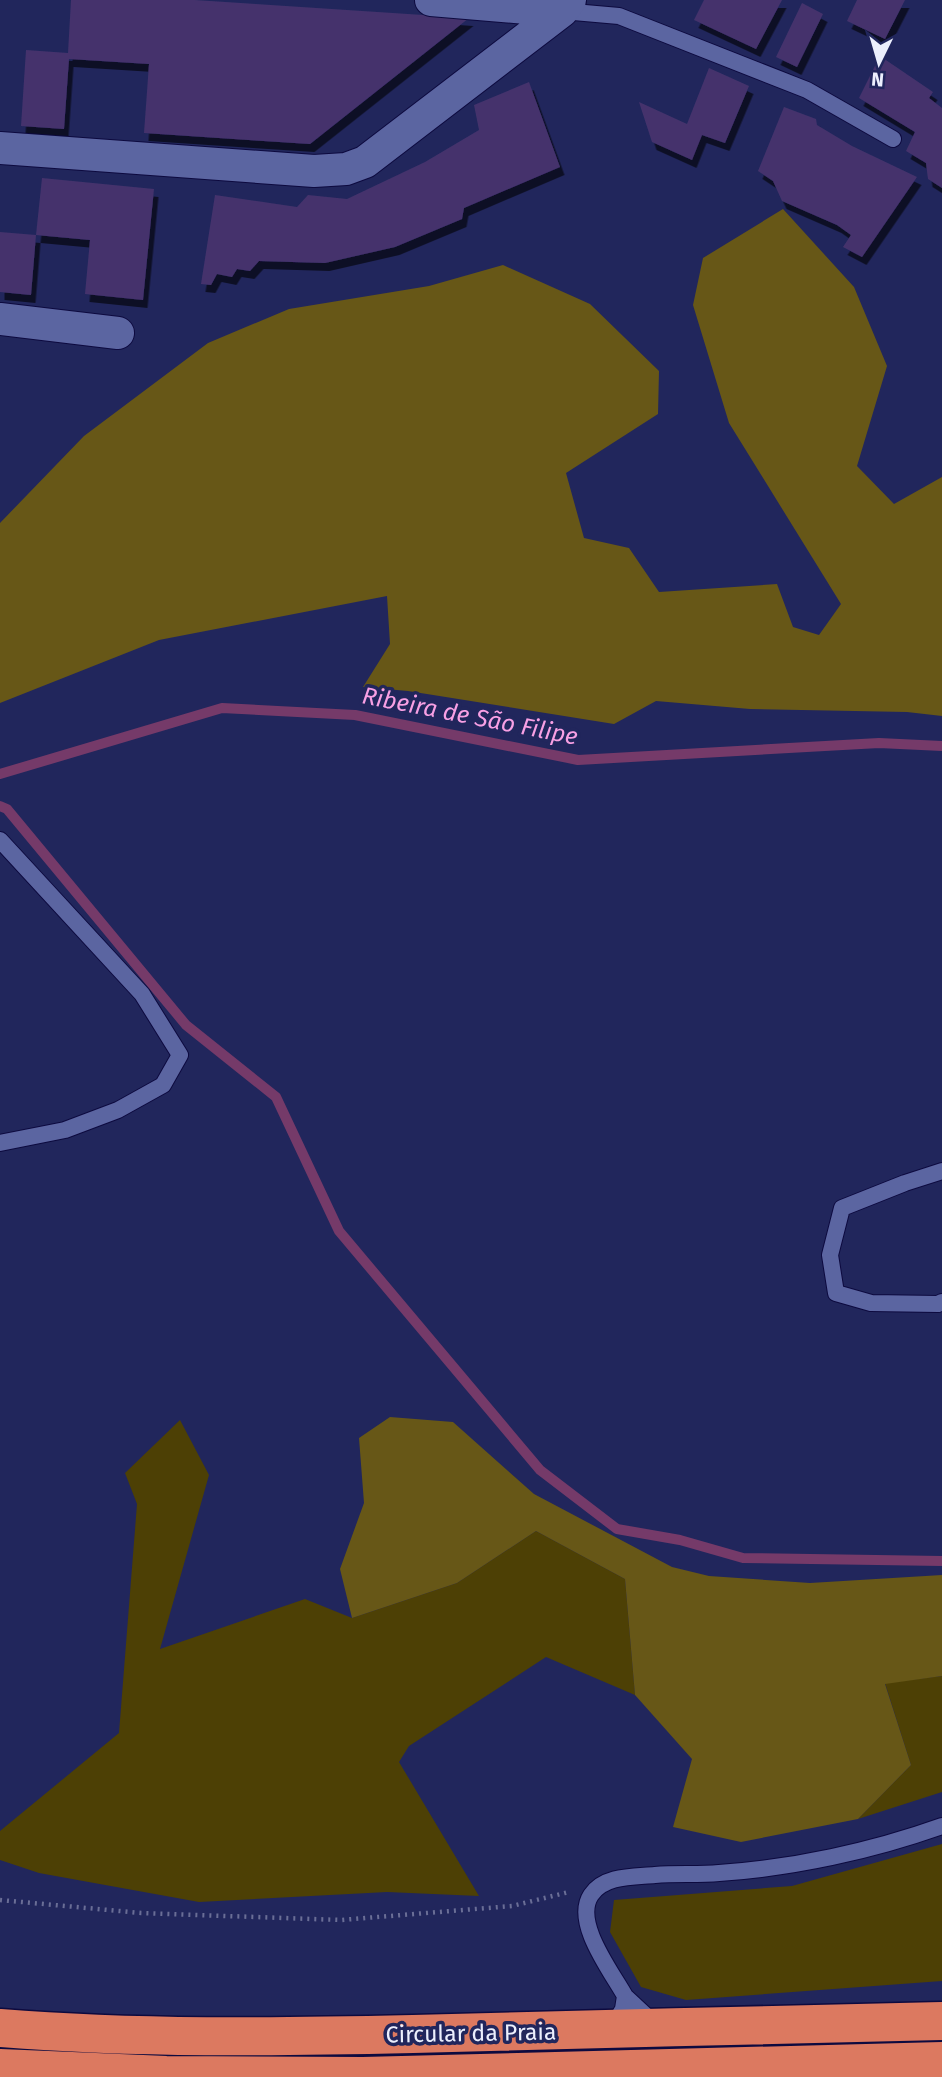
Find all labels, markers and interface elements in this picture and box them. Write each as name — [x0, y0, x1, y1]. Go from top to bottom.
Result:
north arrow — [844, 28, 914, 98]
text: N — [870, 67, 885, 91]
water label: Ribeira de São Filipe — [360, 681, 580, 751]
street label: Circular da Praia — [385, 2018, 557, 2048]

